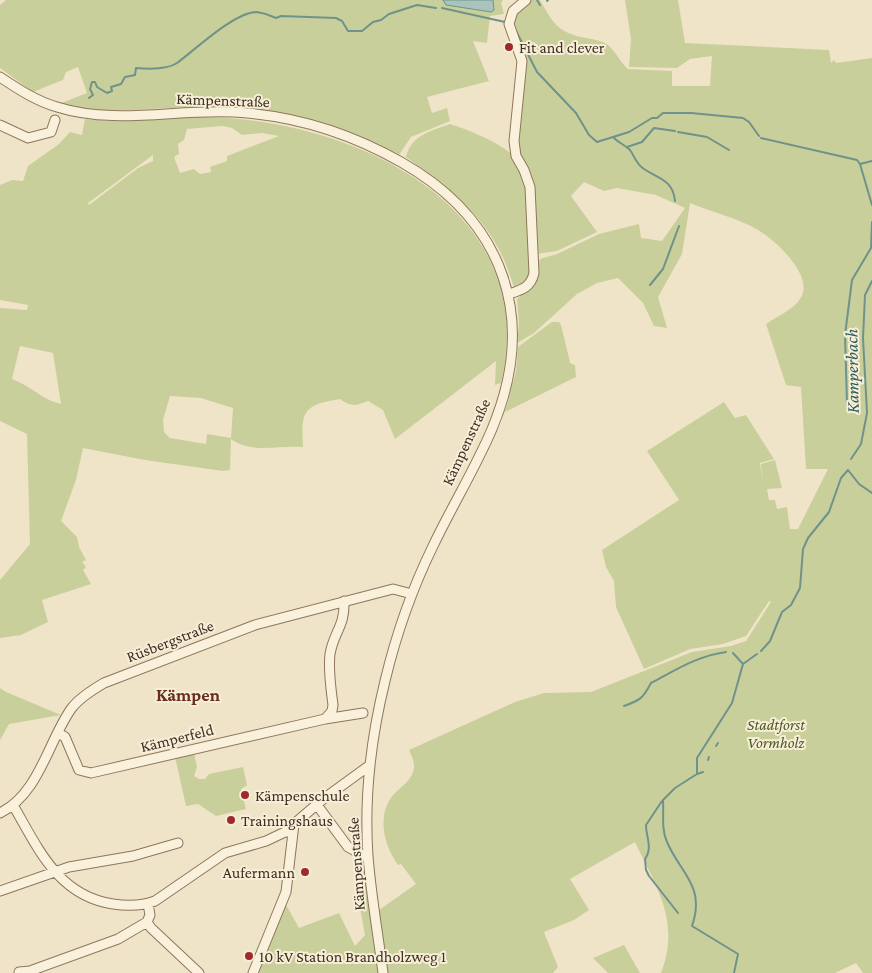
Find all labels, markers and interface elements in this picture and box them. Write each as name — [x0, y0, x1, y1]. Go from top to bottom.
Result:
place label: Fit and clever — [519, 39, 605, 56]
marker: Fit and clever — [503, 41, 515, 53]
street label: Kämpenstraße — [176, 90, 270, 111]
water label: Kamperbach — [841, 328, 863, 414]
street label: Kämpenstraße — [439, 396, 494, 488]
street label: Rüsbergstraße — [124, 617, 216, 666]
district label: Kämpen — [156, 685, 221, 705]
park label: Stadtforst Vormholz — [747, 716, 805, 751]
street label: Kämperfeld — [139, 721, 216, 756]
place label: Kämpenschule — [255, 787, 349, 805]
marker: Kämpenschule — [239, 789, 251, 801]
place label: Trainingshaus — [241, 812, 333, 830]
marker: Trainingshaus — [225, 814, 237, 826]
street label: Kämpenstraße — [344, 817, 369, 911]
place label: Aufermann — [223, 864, 295, 881]
marker: Aufermann — [299, 866, 311, 878]
place label: 10 kV Station Brandholzweg 1 — [259, 948, 446, 966]
marker: 10 kV Station Brandholzweg 1 — [243, 950, 255, 962]

